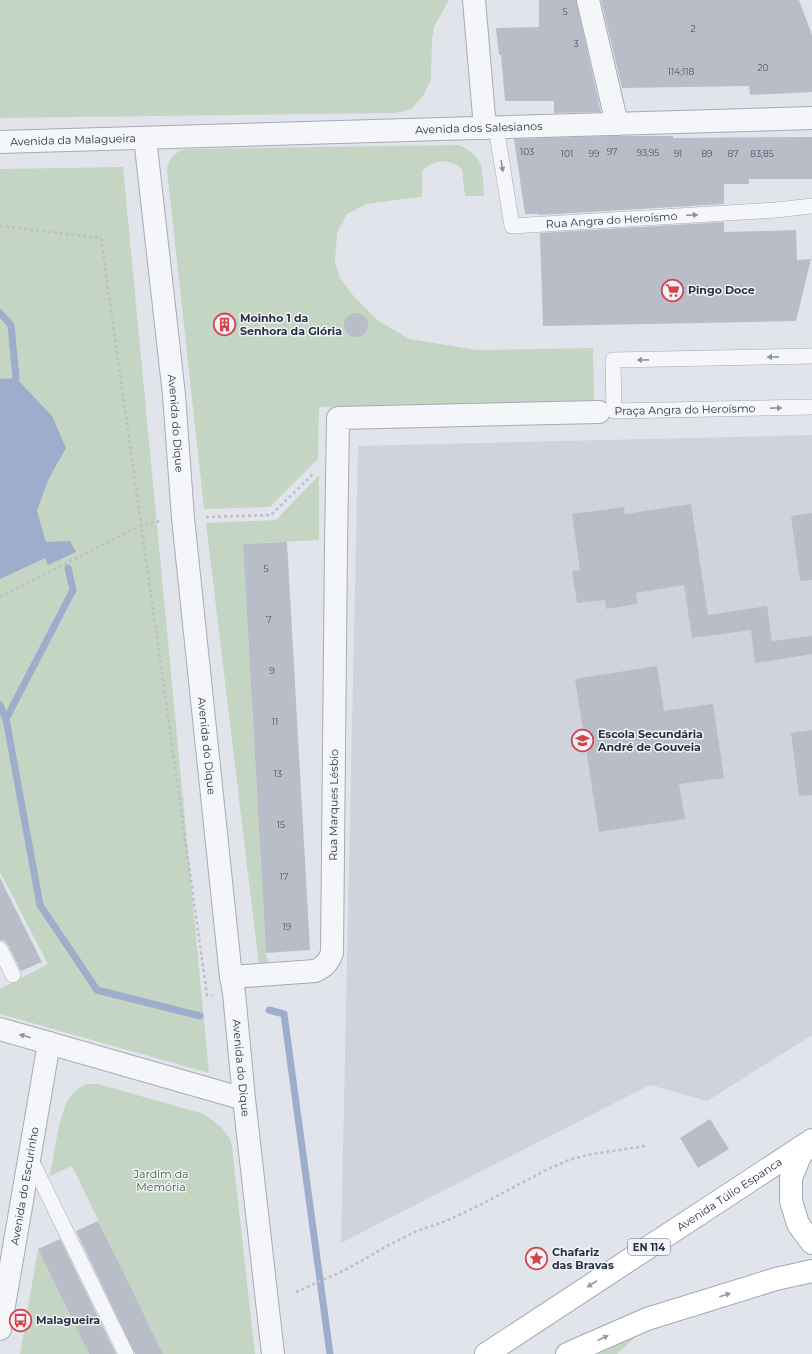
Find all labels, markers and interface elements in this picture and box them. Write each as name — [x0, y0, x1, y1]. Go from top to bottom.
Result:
house number: 5 — [562, 6, 568, 17]
house number: 2 — [690, 23, 696, 34]
house number: 3 — [573, 38, 579, 49]
house number: 20 — [757, 62, 769, 73]
house number: 114;118 — [668, 66, 695, 77]
street label: Avenida dos Salesianos — [415, 119, 543, 137]
street label: Avenida da Malagueira — [10, 131, 136, 149]
house number: 103 — [520, 146, 534, 157]
house number: 97 — [607, 146, 617, 157]
house number: 93;95 — [637, 147, 659, 158]
house number: 101 — [561, 148, 573, 159]
house number: 99 — [589, 148, 600, 159]
house number: 91 — [674, 148, 682, 159]
house number: 89 — [701, 148, 713, 159]
house number: 87 — [727, 148, 739, 159]
house number: 83;85 — [750, 148, 774, 159]
one-way arrow — [499, 160, 505, 172]
street label: Rua Angra do Heroísmo — [545, 209, 678, 231]
one-way arrow — [686, 212, 698, 219]
supermarket icon: Pingo Doce — [659, 277, 685, 303]
place label: Pingo Doce — [688, 283, 755, 297]
building icon: Moinho 1 da Senhora da Glória — [212, 311, 238, 337]
place label: Moinho 1 da Senhora da Glória — [240, 311, 342, 338]
one-way arrow — [766, 354, 779, 360]
one-way arrow — [636, 357, 649, 363]
street label: Avenida do Dique — [165, 374, 187, 473]
street label: Praça Angra do Heroísmo — [614, 401, 756, 418]
one-way arrow — [770, 405, 783, 411]
house number: 5 — [263, 563, 269, 574]
house number: 7 — [266, 614, 272, 625]
house number: 9 — [269, 665, 275, 676]
street label: Avenida do Dique — [195, 696, 219, 796]
house number: 11 — [272, 716, 278, 727]
school or university icon: Escola Secundária André de Gouveia — [569, 727, 595, 753]
place label: Escola Secundária André de Gouveia — [597, 727, 703, 754]
street label: Rua Marques Lésbio — [326, 749, 341, 861]
house number: 13 — [274, 768, 282, 779]
house number: 15 — [277, 819, 285, 830]
house number: 17 — [280, 871, 288, 882]
house number: 19 — [283, 921, 292, 932]
street label: Avenida do Dique — [229, 1018, 253, 1118]
one-way arrow — [18, 1033, 31, 1039]
street label: Avenida do Escurinho — [7, 1126, 42, 1246]
street label: Avenida Túlio Espanca — [674, 1155, 785, 1234]
park label: Jardim da Memória — [132, 1167, 189, 1194]
road number: EN 114 — [628, 1239, 670, 1255]
place icon: Chafariz das Bravas — [523, 1245, 549, 1271]
place label: Chafariz das Bravas — [552, 1245, 614, 1272]
one-way arrow — [587, 1280, 597, 1288]
one-way arrow — [719, 1292, 731, 1298]
bus stop icon: Malagueira — [7, 1307, 33, 1333]
place label: Malagueira — [36, 1313, 100, 1327]
one-way arrow — [597, 1335, 608, 1341]

